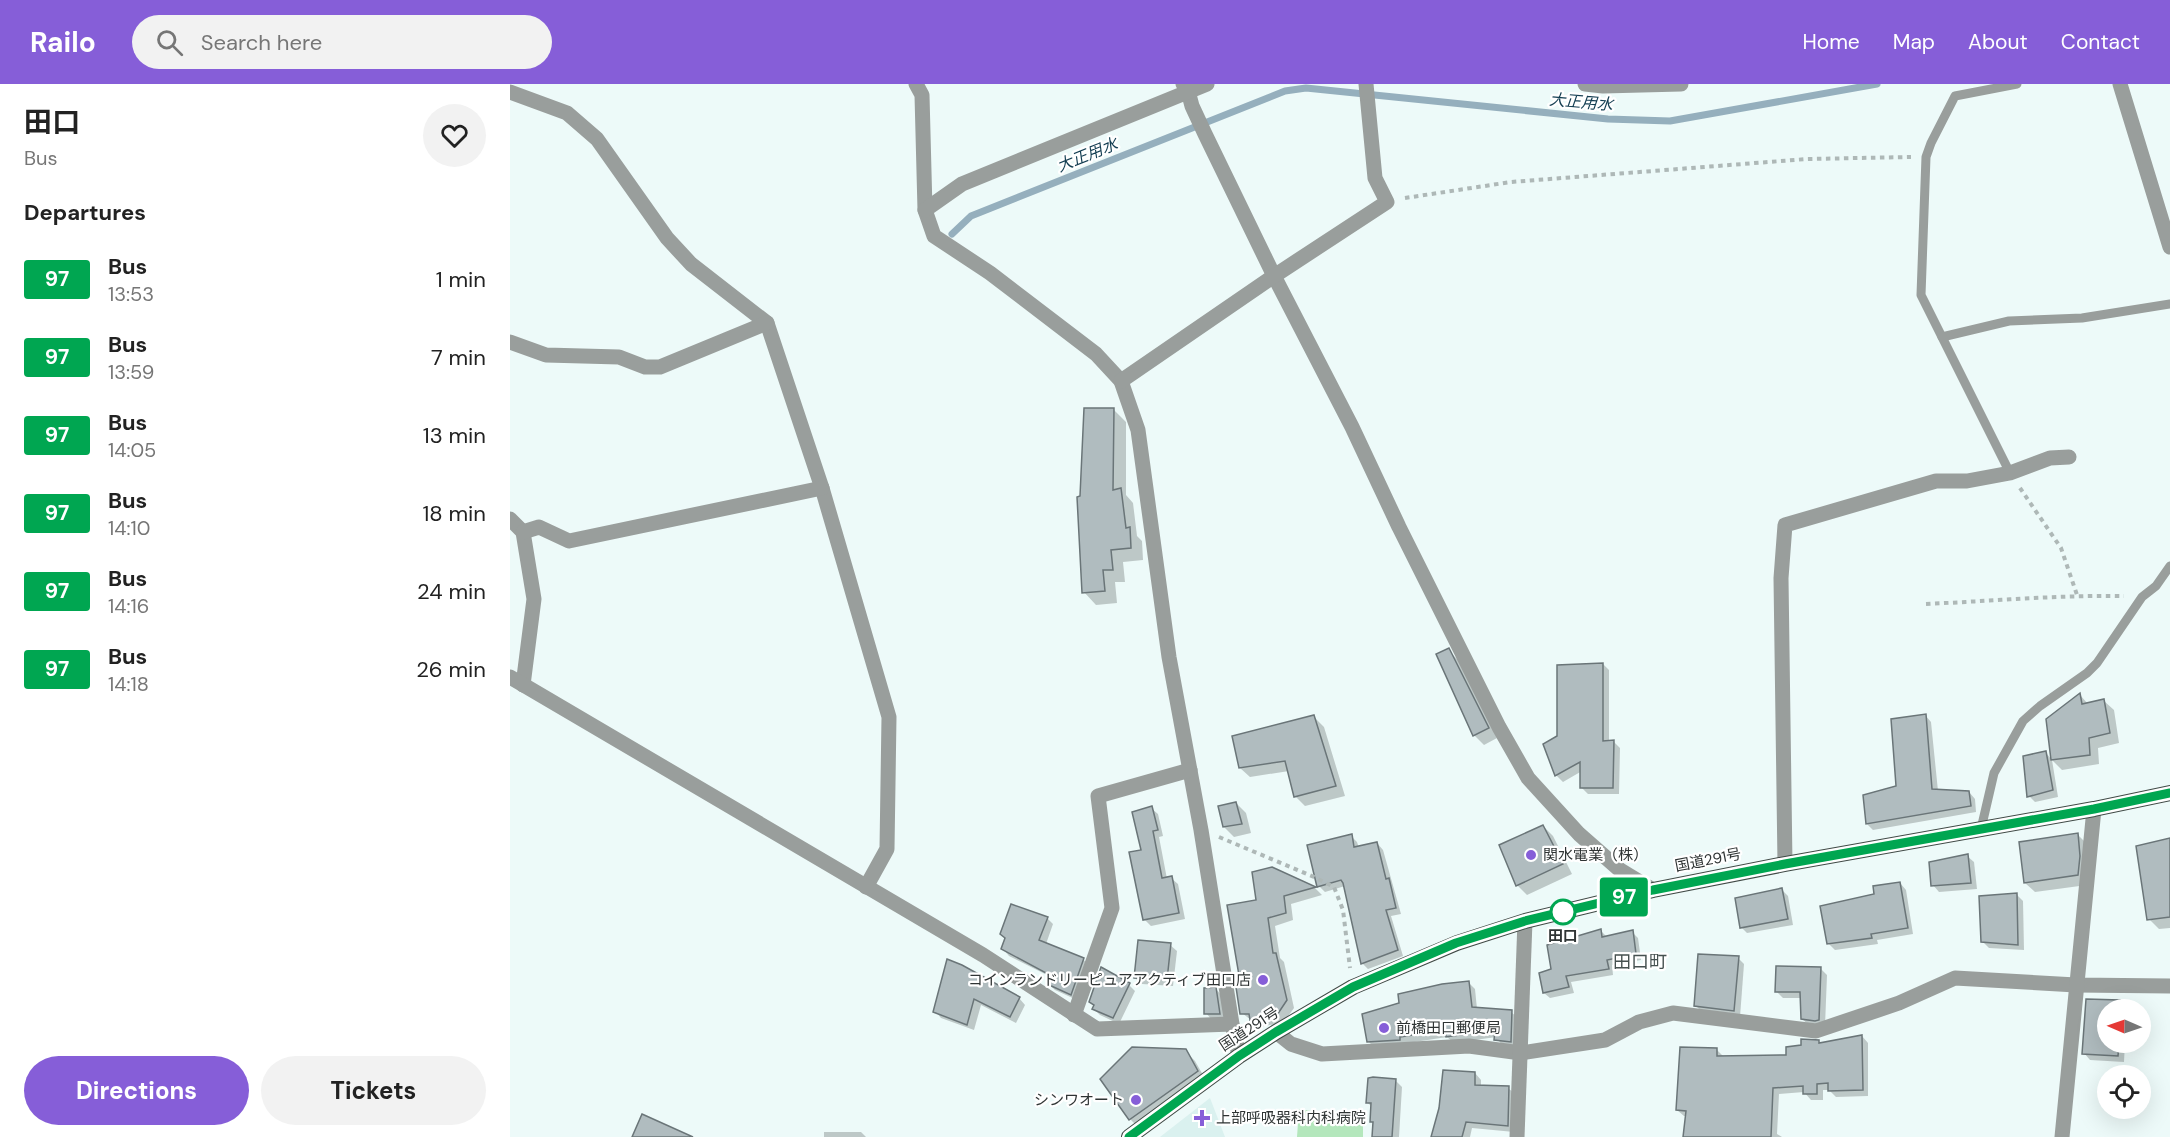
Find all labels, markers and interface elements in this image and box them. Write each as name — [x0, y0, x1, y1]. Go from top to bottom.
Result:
search box — [132, 15, 552, 69]
text: Railo — [30, 24, 96, 61]
icon: search — [153, 26, 186, 59]
text: Search here — [201, 28, 322, 57]
text: Home — [1802, 28, 1860, 56]
text: Map — [1893, 28, 1935, 56]
text: About — [1968, 28, 2028, 56]
text: Contact — [2061, 28, 2140, 56]
water label: 大正用水 — [1548, 89, 1616, 115]
text: 田口 — [24, 104, 80, 141]
button: heart — [423, 104, 486, 167]
water label: 大正用水 — [1053, 133, 1122, 177]
text: Bus — [24, 145, 58, 171]
text: Departures — [24, 198, 146, 227]
text: Bus — [108, 252, 147, 281]
text: 97 — [45, 265, 69, 293]
text: 1 min — [436, 265, 486, 294]
text: 13:53 — [108, 281, 154, 307]
text: Bus — [108, 330, 147, 359]
text: 97 — [45, 343, 69, 371]
text: 7 min — [431, 343, 486, 372]
text: 13:59 — [108, 359, 154, 385]
text: Bus — [108, 408, 147, 437]
text: 97 — [45, 421, 69, 449]
text: 13 min — [423, 421, 486, 450]
text: 14:05 — [108, 437, 156, 463]
text: Bus — [108, 486, 147, 515]
text: 97 — [45, 499, 69, 527]
text: 18 min — [422, 499, 486, 528]
text: 14:10 — [108, 515, 150, 541]
text: Bus — [108, 564, 147, 593]
text: 97 — [45, 577, 69, 605]
text: 24 min — [417, 577, 486, 606]
text: 14:16 — [108, 593, 149, 619]
text: Bus — [108, 642, 147, 671]
text: 97 — [45, 655, 69, 683]
text: 26 min — [416, 655, 486, 684]
text: 14:18 — [108, 671, 149, 697]
street label: 国道291号 — [1673, 844, 1743, 876]
place label: 関水電業（株） — [1543, 845, 1648, 865]
marker: 関水電業（株） — [1524, 848, 1538, 862]
line badge: 97 — [1597, 878, 1651, 916]
text: 97 — [1612, 883, 1636, 911]
marker: 田口 — [1550, 899, 1576, 925]
place label: 田口 — [1548, 926, 1578, 946]
district label: 田口町 — [1613, 950, 1667, 974]
place label: コインランドリーピュアアクティブ田口店 — [968, 970, 1251, 990]
marker: コインランドリーピュアアクティブ田口店 — [1256, 973, 1270, 987]
north arrow — [2097, 999, 2151, 1053]
map controls — [2097, 999, 2151, 1119]
street label: 国道291号 — [1215, 1002, 1283, 1056]
place label: 前橋田口郵便局 — [1396, 1018, 1501, 1038]
marker: 前橋田口郵便局 — [1377, 1021, 1391, 1035]
button: Directions — [24, 1056, 249, 1125]
button: Tickets — [261, 1056, 486, 1125]
button: locate — [2097, 1065, 2151, 1119]
place label: シンワオート — [1034, 1090, 1124, 1110]
marker: シンワオート — [1129, 1093, 1143, 1107]
place label: 上部呼吸器科内科病院 — [1216, 1108, 1366, 1128]
marker: 上部呼吸器科内科病院 — [1193, 1109, 1211, 1127]

